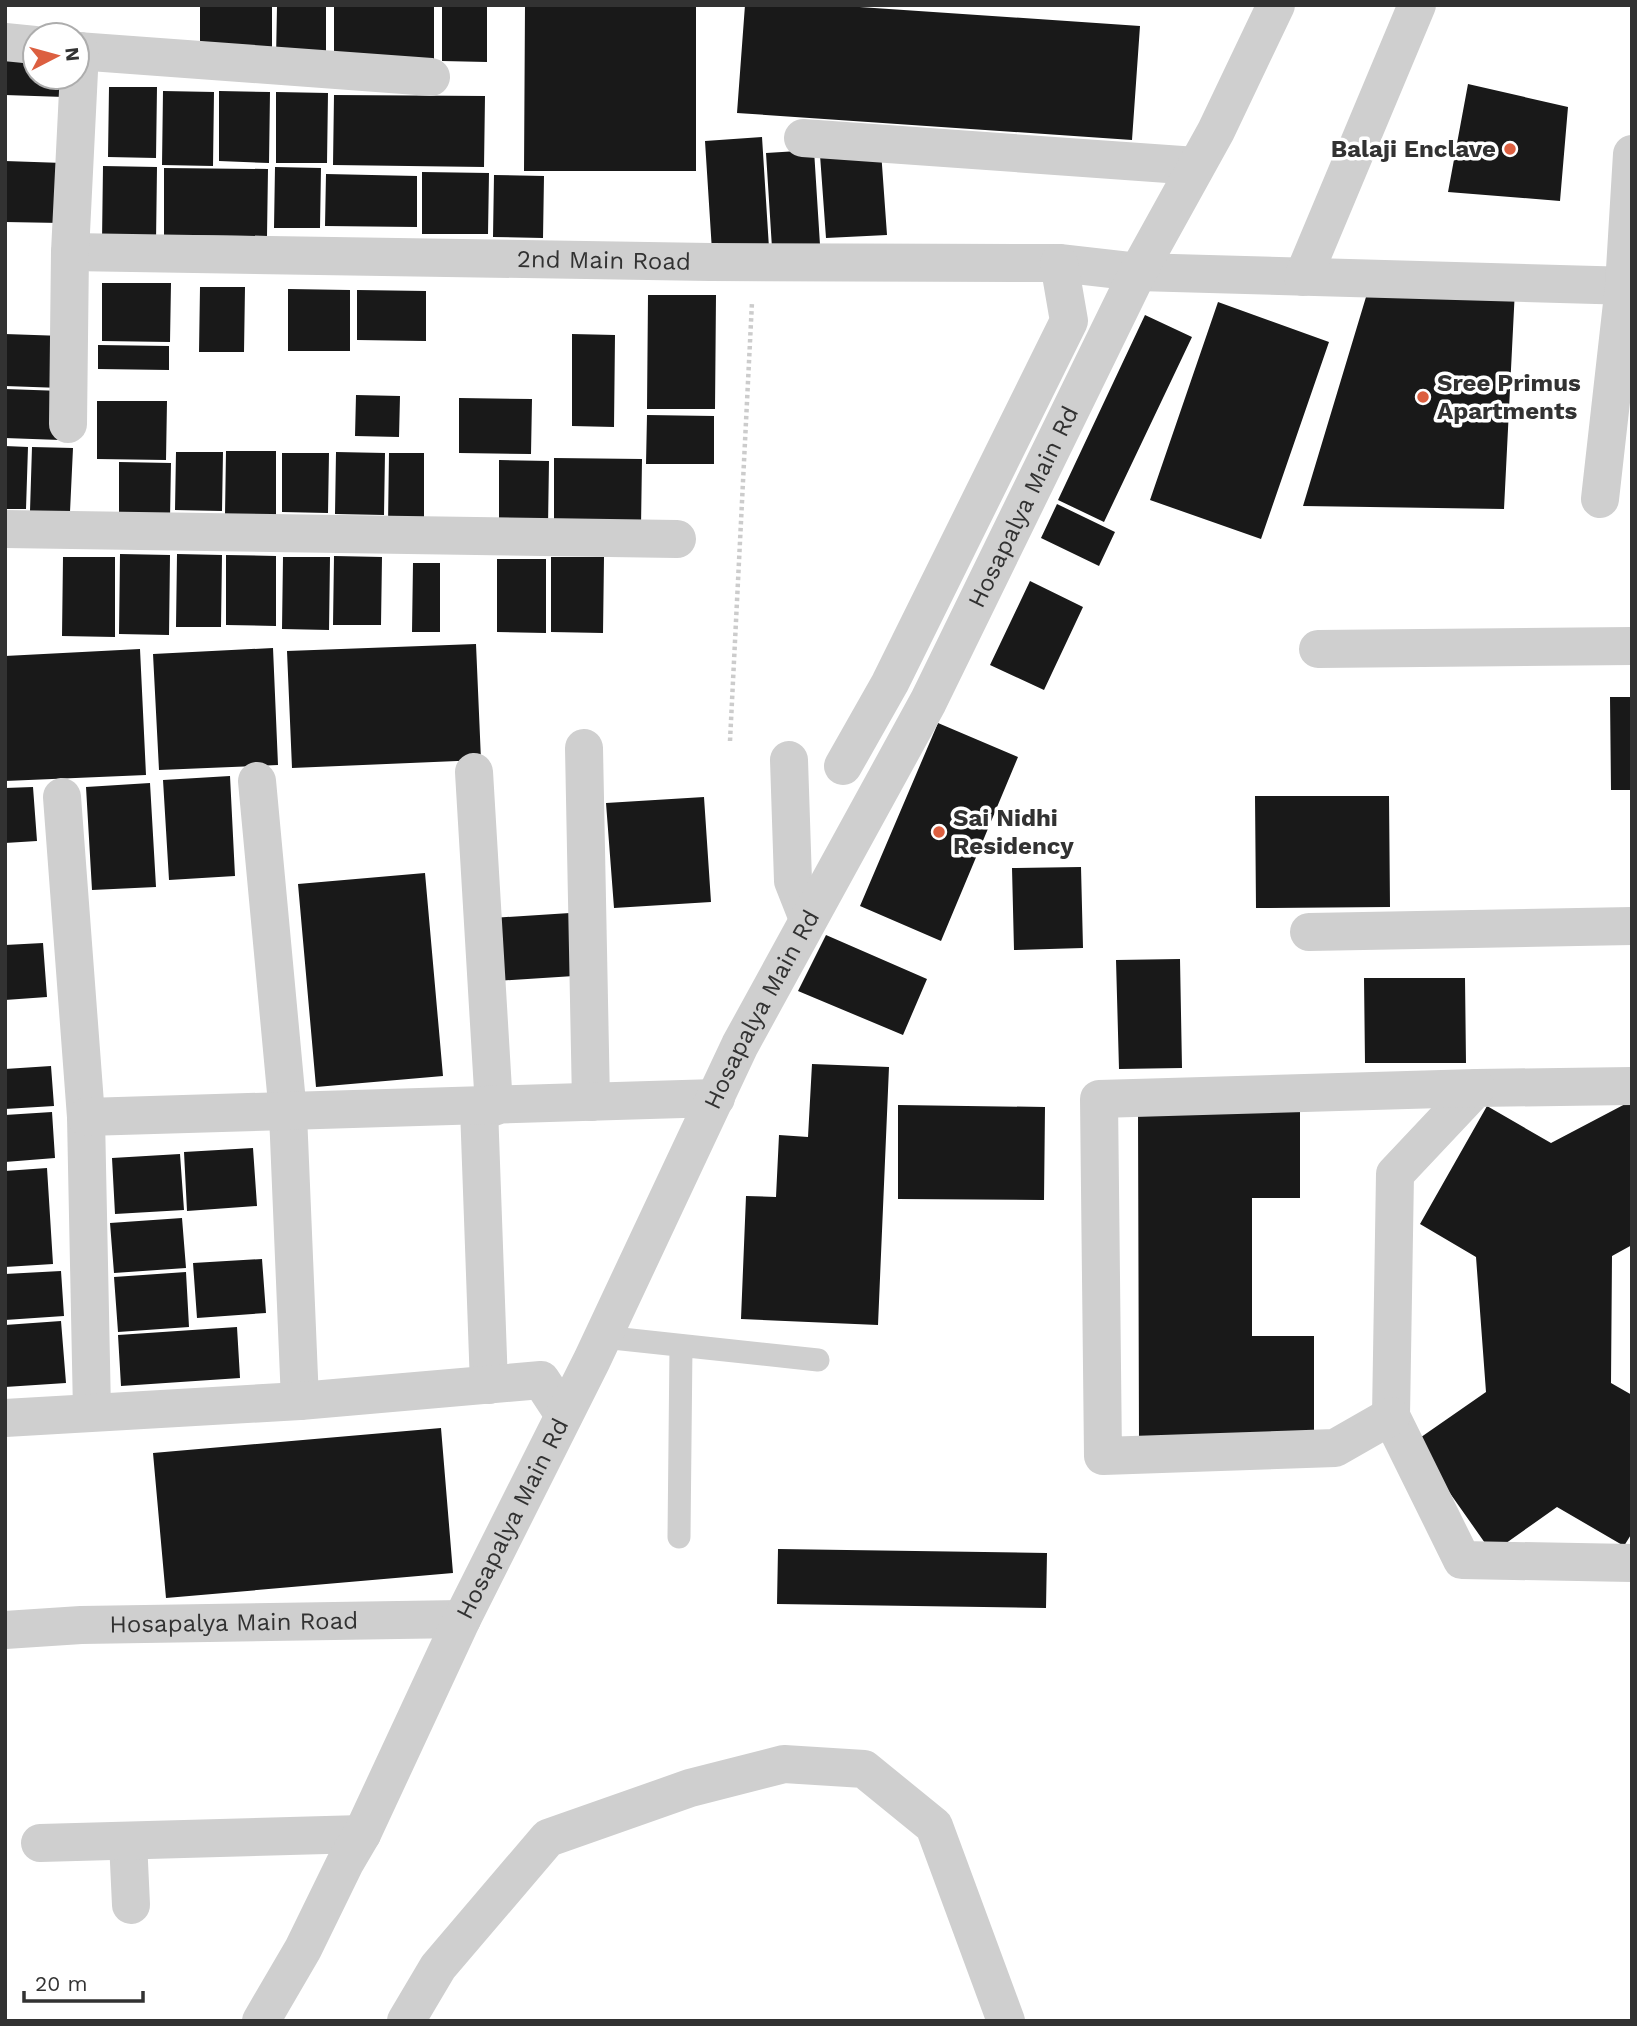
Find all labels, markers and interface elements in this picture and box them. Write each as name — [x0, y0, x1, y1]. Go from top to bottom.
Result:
north arrow — [21, 21, 91, 91]
text: N — [60, 46, 85, 62]
place label: Balaji Enclave — [1331, 135, 1496, 163]
marker: Balaji Enclave — [1502, 141, 1518, 157]
street label: 2nd Main Road — [517, 245, 691, 276]
place label: Sree Primus Apartments — [1437, 369, 1581, 425]
marker: Sree Primus Apartments — [1415, 389, 1431, 405]
street label: Hosapalya Main Rd — [962, 401, 1084, 612]
place label: Sai Nidhi Residency — [953, 804, 1074, 860]
marker: Sai Nidhi Residency — [931, 824, 947, 840]
street label: Hosapalya Main Rd — [698, 905, 825, 1113]
street label: Hosapalya Main Rd — [450, 1414, 574, 1624]
street label: Hosapalya Main Road — [109, 1607, 358, 1639]
scale bar — [24, 1960, 144, 2004]
text: 20 m — [35, 1971, 87, 1996]

